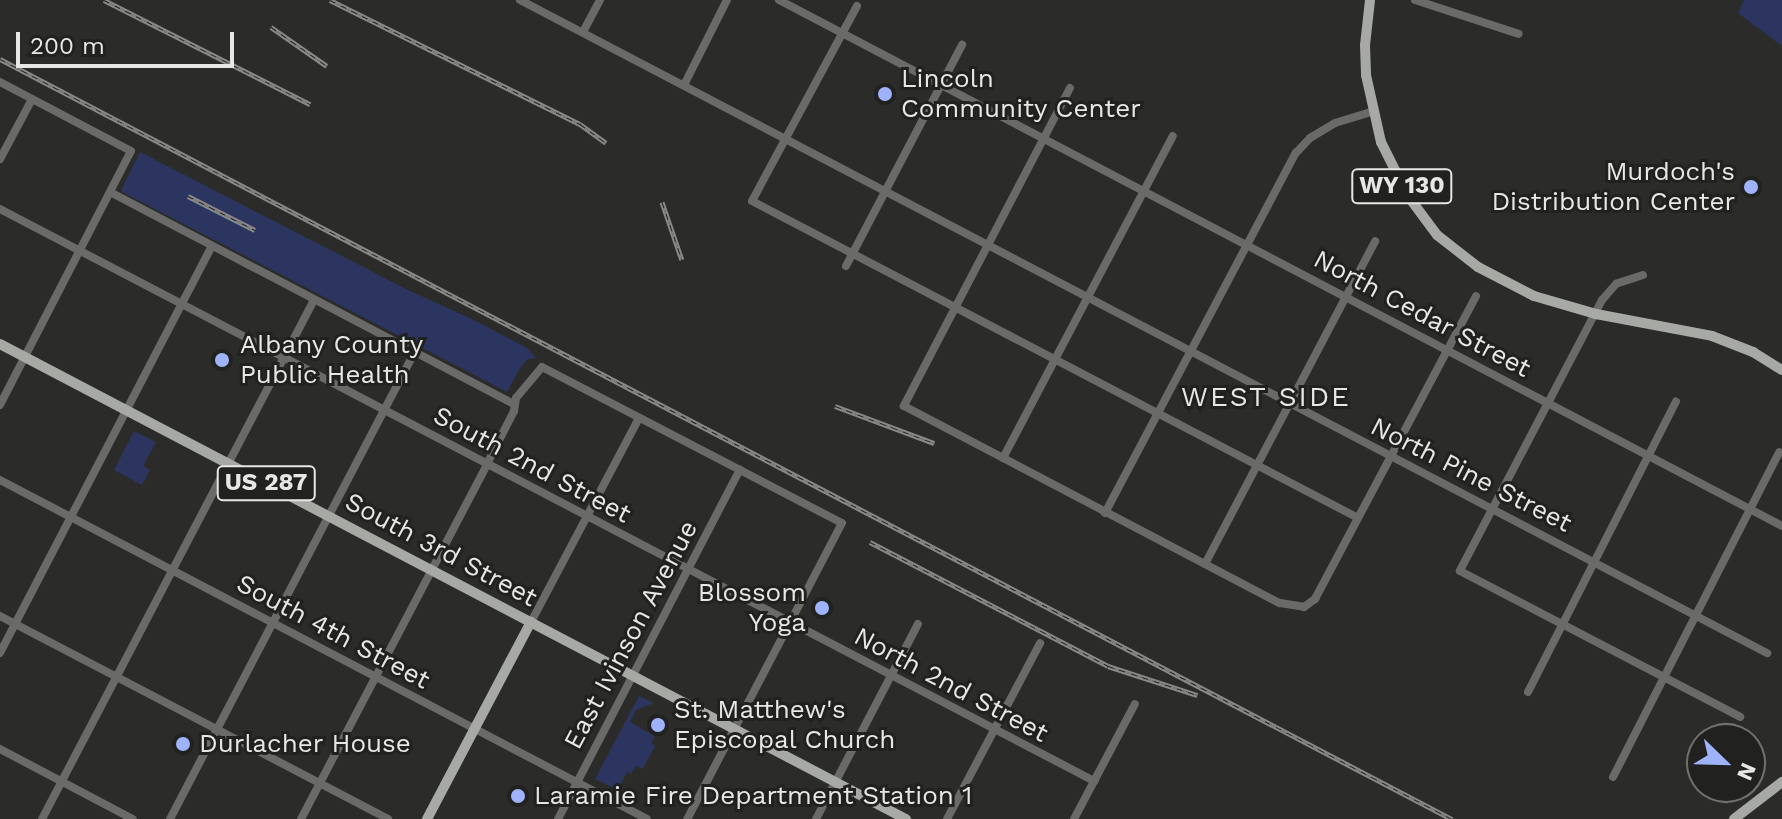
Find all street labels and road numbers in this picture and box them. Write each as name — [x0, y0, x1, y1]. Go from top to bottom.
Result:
road number: WY 130 — [1350, 166, 1454, 206]
street label: North Cedar Street — [1308, 243, 1536, 385]
street label: South 2nd Street — [428, 400, 636, 530]
street label: North Pine Street — [1365, 411, 1577, 539]
road number: US 287 — [216, 463, 316, 503]
street label: South 3rd Street — [340, 486, 542, 614]
street label: East Ivinson Avenue — [557, 515, 705, 755]
street label: South 4th Street — [231, 568, 435, 696]
street label: North 2nd Street — [849, 621, 1053, 749]

